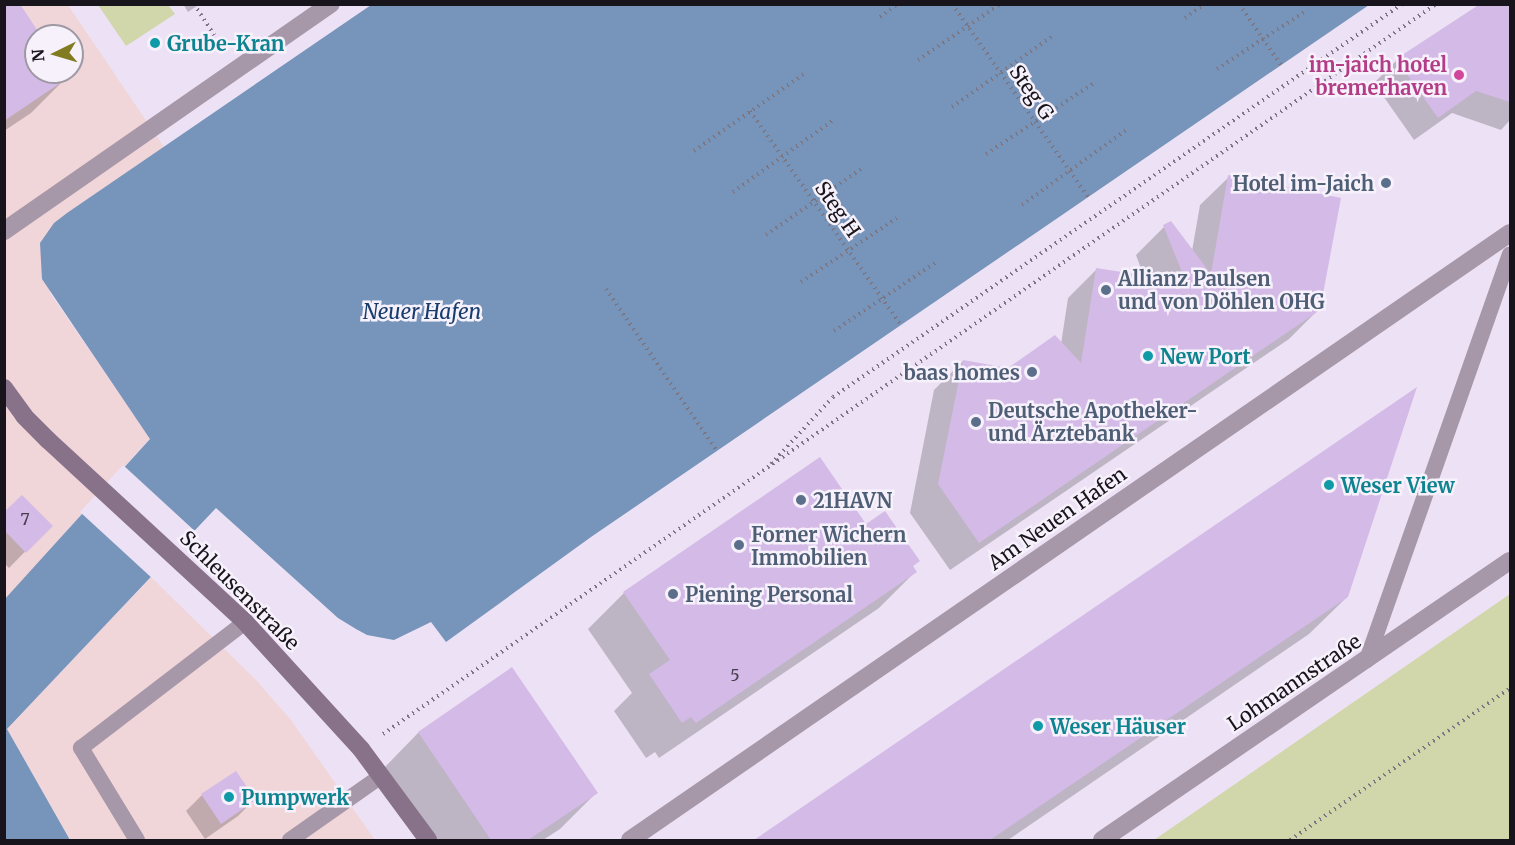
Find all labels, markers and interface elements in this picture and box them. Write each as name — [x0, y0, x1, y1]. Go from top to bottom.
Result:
north arrow — [24, 24, 84, 84]
place label: Grube-Kran — [167, 31, 284, 55]
marker: Grube-Kran — [148, 36, 162, 50]
text: N — [28, 48, 49, 63]
place label: im-jaich hotel bremerhaven — [1309, 52, 1447, 99]
street label: Steg G — [1005, 60, 1059, 124]
marker: im-jaich hotel bremerhaven — [1452, 68, 1466, 82]
place label: Hotel im-Jaich — [1233, 171, 1374, 195]
street label: Steg H — [810, 176, 866, 242]
marker: Hotel im-Jaich — [1379, 176, 1393, 190]
place label: Allianz Paulsen und von Döhlen OHG — [1118, 266, 1325, 313]
marker: Allianz Paulsen und von Döhlen OHG — [1099, 283, 1113, 297]
water label: Neuer Hafen — [363, 299, 481, 325]
place label: New Port — [1160, 344, 1251, 368]
marker: New Port — [1141, 349, 1155, 363]
place label: baas homes — [904, 360, 1020, 384]
marker: baas homes — [1025, 365, 1039, 379]
place label: Deutsche Apotheker- und Ärztebank — [988, 398, 1198, 445]
marker: Deutsche Apotheker- und Ärztebank — [969, 415, 983, 429]
street label: Am Neuen Hafen — [983, 461, 1131, 575]
place label: Weser View — [1341, 473, 1455, 497]
marker: Weser View — [1322, 478, 1336, 492]
place label: 21HAVN — [813, 488, 892, 512]
marker: 21HAVN — [794, 493, 808, 507]
house number: 7 — [20, 509, 30, 529]
place label: Forner Wichern Immobilien — [751, 522, 906, 569]
street label: Schleusenstraße — [175, 525, 305, 655]
marker: Forner Wichern Immobilien — [732, 538, 746, 552]
place label: Piening Personal — [685, 582, 853, 606]
marker: Piening Personal — [666, 587, 680, 601]
street label: Lohmannstraße — [1223, 629, 1365, 735]
house number: 5 — [730, 665, 740, 685]
place label: Weser Häuser — [1050, 714, 1186, 738]
marker: Weser Häuser — [1031, 719, 1045, 733]
place label: Pumpwerk — [241, 785, 349, 809]
marker: Pumpwerk — [222, 790, 236, 804]

